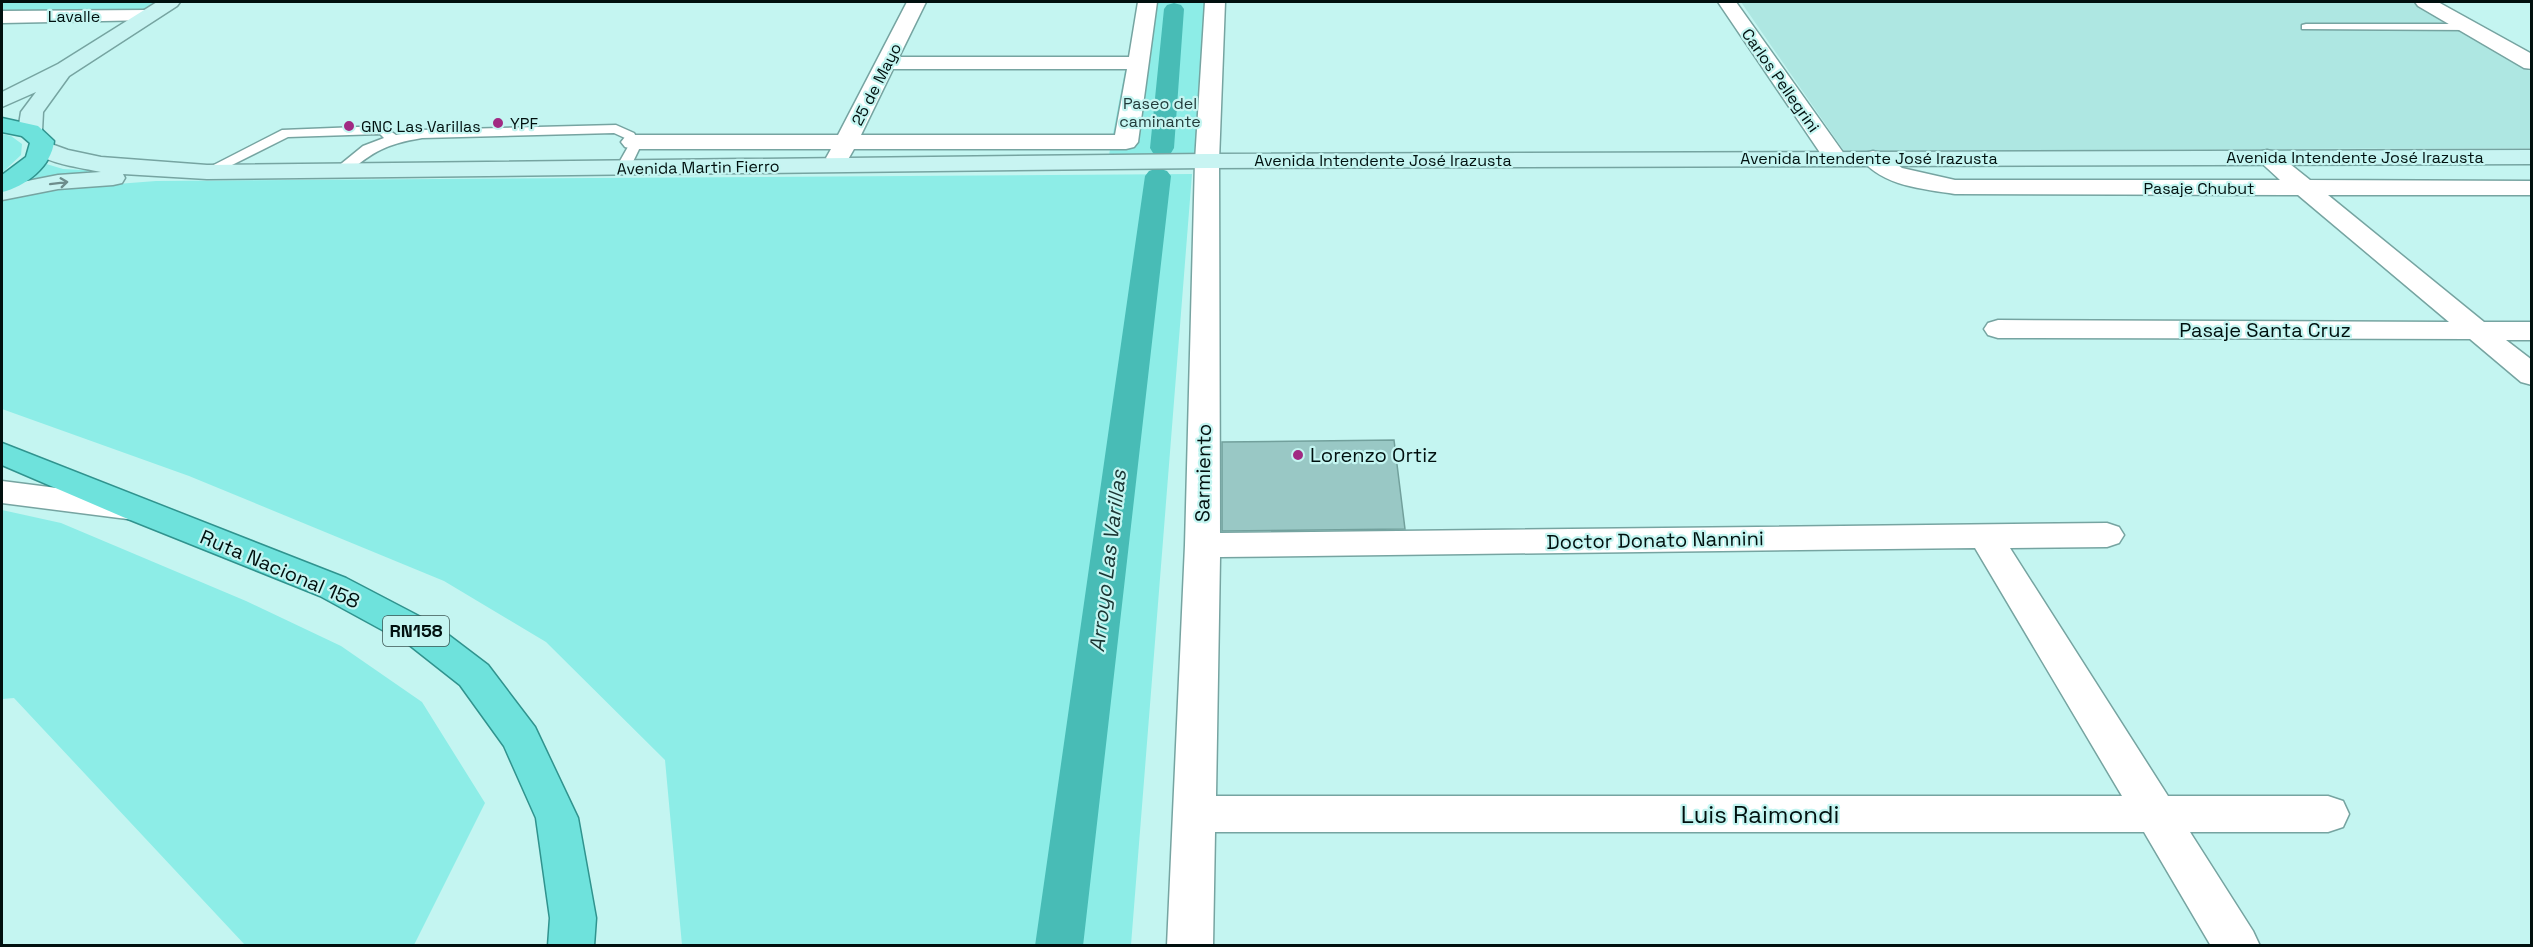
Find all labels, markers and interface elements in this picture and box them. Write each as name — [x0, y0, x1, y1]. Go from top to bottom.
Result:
street label: Lavalle — [48, 6, 100, 27]
street label: Carlos Pellegrini — [1737, 24, 1824, 136]
street label: 25 de Mayo — [847, 39, 906, 129]
park label: Paseo del caminante — [1119, 93, 1201, 132]
place label: YPF — [510, 113, 538, 134]
place label: GNC Las Varillas — [361, 116, 481, 137]
marker: YPF — [491, 116, 505, 130]
marker: GNC Las Varillas — [342, 119, 356, 133]
street label: Avenida Intendente José Irazusta — [2226, 147, 2484, 168]
street label: Avenida Intendente José Irazusta — [1740, 148, 1998, 169]
street label: Avenida Intendente José Irazusta — [1254, 150, 1512, 171]
street label: Avenida Martin Fierro — [616, 156, 780, 179]
one-way arrow — [49, 177, 69, 188]
street label: Pasaje Chubut — [2144, 178, 2254, 199]
street label: Pasaje Santa Cruz — [2179, 317, 2351, 343]
street label: Sarmiento — [1189, 424, 1217, 522]
place label: Lorenzo Ortiz — [1310, 442, 1437, 468]
marker: Lorenzo Ortiz — [1291, 448, 1305, 462]
water label: Arroyo Las Varillas — [1083, 467, 1132, 654]
street label: Ruta Nacional 158 — [196, 524, 364, 614]
street label: Doctor Donato Nannini — [1546, 525, 1764, 555]
road number: RN158 — [383, 616, 449, 646]
street label: Luis Raimondi — [1681, 799, 1839, 830]

